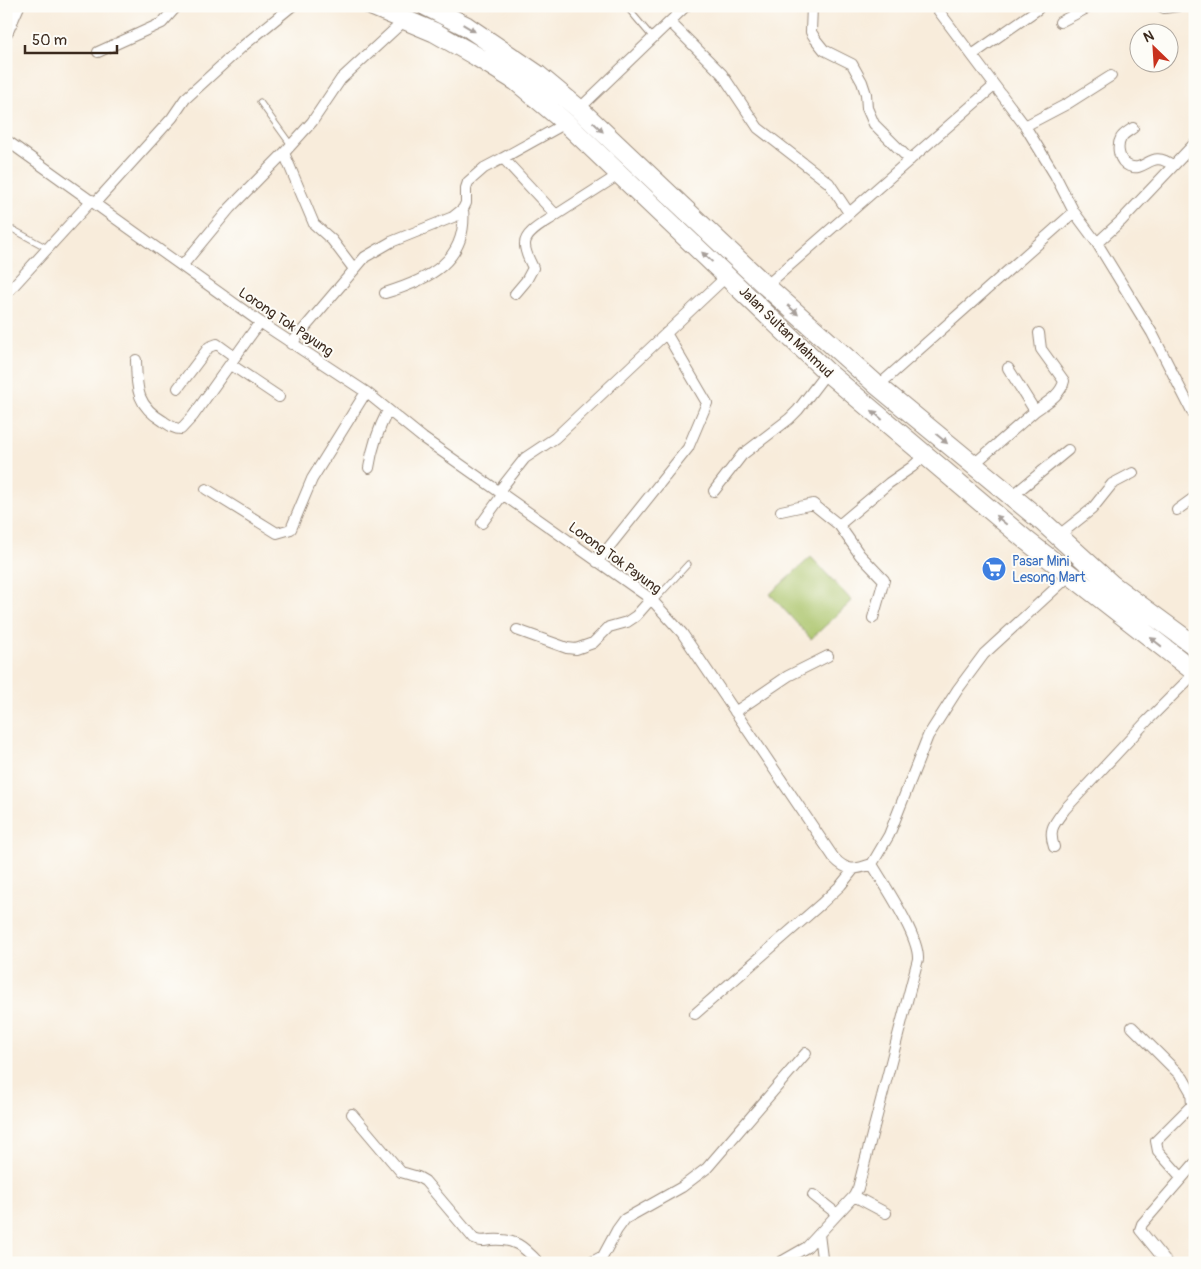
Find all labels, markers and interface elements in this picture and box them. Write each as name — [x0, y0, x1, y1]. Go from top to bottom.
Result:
scale bar — [25, 22, 118, 54]
north arrow — [1128, 22, 1178, 72]
one-way arrow — [463, 24, 476, 33]
text: N — [1141, 27, 1157, 46]
text: 50 m — [32, 31, 67, 50]
one-way arrow — [592, 121, 604, 133]
one-way arrow — [701, 251, 713, 263]
street label: Jalan Sultan Mahmud — [735, 283, 837, 381]
street label: Lorong Tok Payung — [235, 284, 337, 360]
one-way arrow — [786, 304, 798, 316]
one-way arrow — [871, 410, 883, 421]
one-way arrow — [936, 434, 949, 445]
one-way arrow — [995, 514, 1008, 525]
street label: Lorong Tok Payung — [565, 519, 665, 597]
place label: Pasar Mini Lesong Mart — [1012, 553, 1086, 586]
supermarket icon: Pasar Mini Lesong Mart — [981, 556, 1007, 582]
one-way arrow — [1150, 637, 1163, 648]

